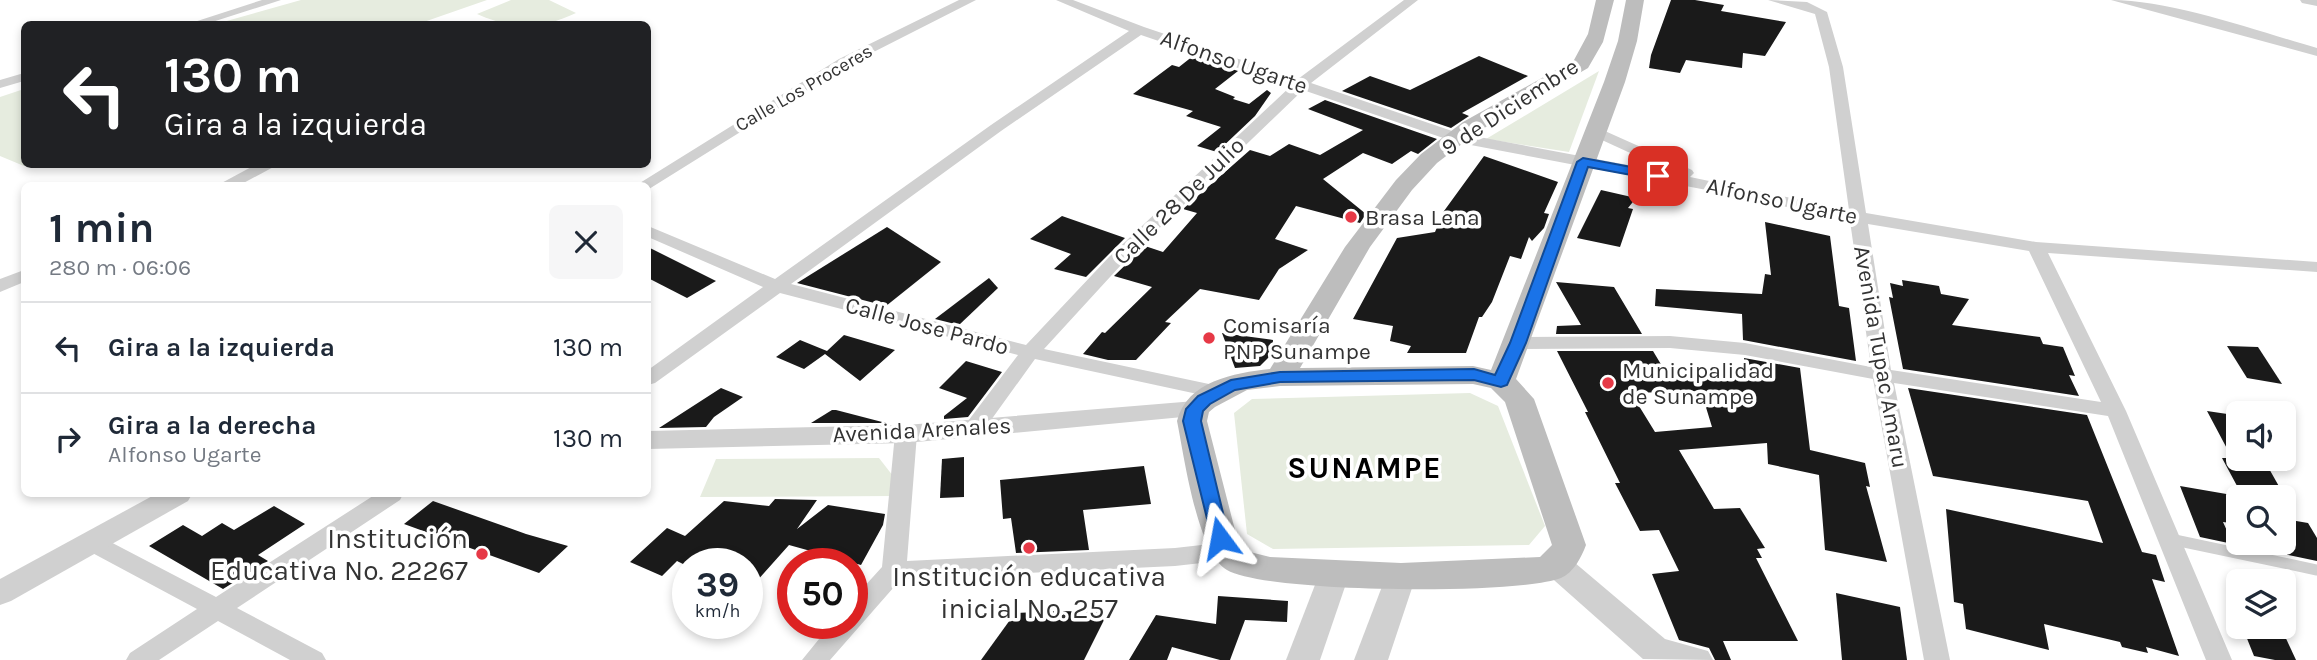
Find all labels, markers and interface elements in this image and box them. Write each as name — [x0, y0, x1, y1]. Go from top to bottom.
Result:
street label: Alfonso Ugarte — [1157, 24, 1311, 100]
street label: Calle Los Proceres — [732, 40, 876, 136]
text: 130 m — [164, 47, 302, 104]
icon: left — [49, 49, 140, 140]
street label: 9 de Diciembre — [1437, 53, 1583, 161]
text: Gira a la izquierda — [164, 106, 427, 143]
street label: Calle 28 De Julio — [1108, 132, 1250, 270]
pin — [1628, 146, 1688, 206]
icon: arrive — [1639, 157, 1677, 195]
street label: Alfonso Ugarte — [1704, 172, 1860, 230]
text: 1 min — [49, 203, 154, 253]
place label: Brasa Lena — [1365, 204, 1480, 231]
button: close — [549, 205, 623, 279]
marker: Brasa Lena — [1343, 209, 1359, 225]
street label: Avenida Tupac Amaru — [1848, 244, 1914, 470]
text: 280 m · 06:06 — [49, 254, 191, 281]
street label: Calle Jose Pardo — [842, 291, 1012, 361]
place label: Comisaría PNP Sunampe — [1223, 312, 1371, 365]
icon: left — [49, 329, 87, 367]
marker: Comisaría PNP Sunampe — [1201, 330, 1217, 346]
text: Gira a la izquierda — [108, 332, 335, 363]
text: 130 m — [553, 332, 623, 363]
place label: Municipalidad de Sunampe — [1622, 357, 1774, 410]
marker: Municipalidad de Sunampe — [1600, 375, 1616, 391]
map controls — [2226, 401, 2296, 639]
button: sound — [2226, 401, 2296, 471]
text: Gira a la derecha — [108, 410, 317, 441]
street label: Avenida Arenales — [832, 412, 1012, 448]
icon: right — [49, 420, 87, 458]
text: 130 m — [553, 423, 623, 454]
text: Alfonso Ugarte — [108, 441, 262, 468]
district label: SUNAMPE — [1287, 450, 1443, 486]
button: search — [2226, 485, 2296, 555]
position arrow — [1183, 501, 1257, 575]
place label: Institución Educativa No. 22267 — [210, 522, 468, 587]
marker: Institución educativa inicial No. 257 — [1021, 540, 1037, 556]
marker: Institución Educativa No. 22267 — [474, 546, 490, 562]
speed limit sign: 50 — [777, 548, 868, 639]
place label: Institución educativa inicial No. 257 — [892, 560, 1166, 625]
text: 39 — [696, 564, 739, 605]
button: layers — [2226, 569, 2296, 639]
text: km/h — [695, 600, 740, 622]

